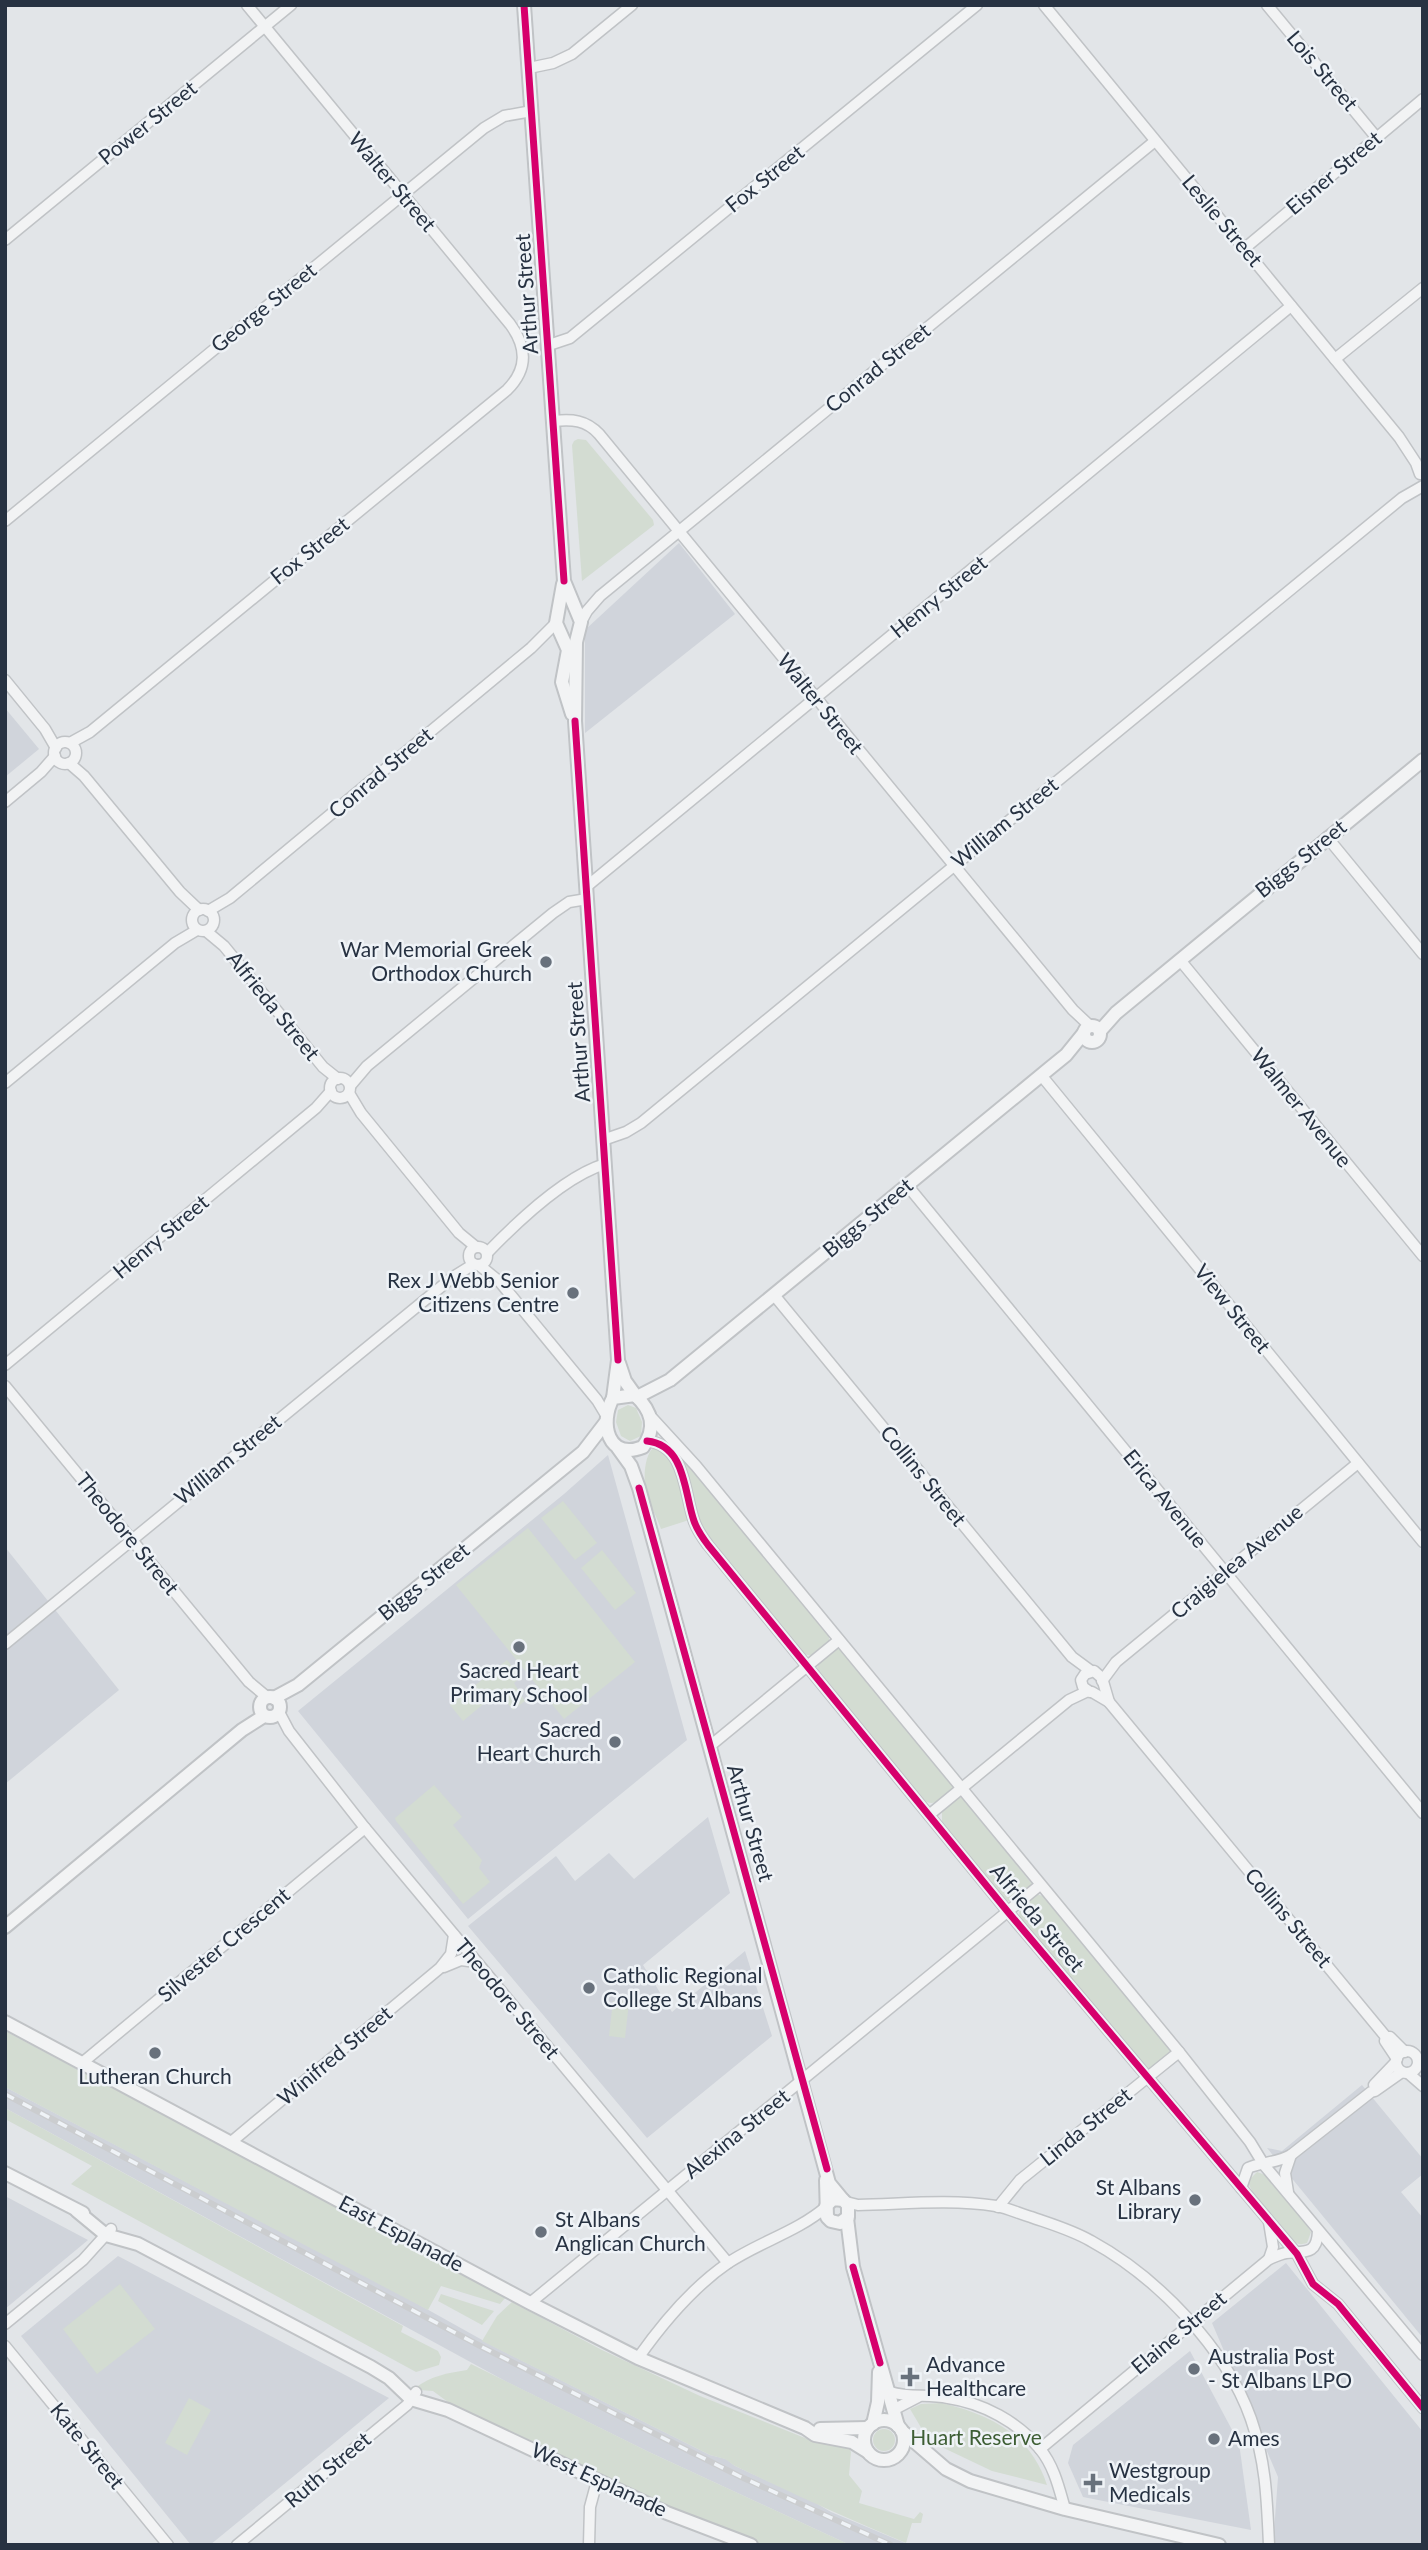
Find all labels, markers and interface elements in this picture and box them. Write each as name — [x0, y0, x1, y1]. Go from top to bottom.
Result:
street label: Lois Street — [1282, 25, 1364, 115]
street label: Power Street — [93, 74, 202, 169]
street label: Eisner Street — [1280, 124, 1386, 219]
street label: Walter Street — [344, 126, 442, 236]
street label: Fox Street — [720, 138, 809, 217]
street label: Leslie Street — [1178, 169, 1269, 271]
street label: Arthur Street — [509, 233, 542, 355]
street label: George Street — [205, 257, 321, 357]
street label: Conrad Street — [820, 317, 935, 417]
street label: Fox Street — [265, 510, 354, 589]
street label: Henry Street — [885, 549, 992, 642]
street label: Walter Street — [773, 648, 870, 759]
street label: Conrad Street — [323, 721, 437, 822]
street label: William Street — [946, 771, 1063, 872]
street label: Biggs Street — [1249, 813, 1351, 902]
place label: War Memorial Greek Orthodox Church — [340, 936, 532, 985]
street label: Alfrieda Street — [223, 945, 326, 1065]
marker: War Memorial Greek Orthodox Church — [538, 954, 554, 970]
street label: Arthur Street — [561, 981, 594, 1103]
street label: Walmer Avenue — [1247, 1043, 1358, 1172]
street label: Biggs Street — [817, 1172, 918, 1262]
street label: Henry Street — [107, 1188, 213, 1283]
street label: View Street — [1190, 1259, 1277, 1358]
place label: Rex J Webb Senior Citizens Centre — [387, 1267, 559, 1316]
marker: Rex J Webb Senior Citizens Centre — [565, 1285, 581, 1301]
street label: William Street — [169, 1408, 286, 1509]
street label: Collins Street — [876, 1420, 973, 1531]
street label: Erica Avenue — [1119, 1444, 1213, 1552]
street label: Theodore Street — [71, 1467, 185, 1599]
street label: Craigielea Avenue — [1165, 1498, 1307, 1623]
street label: Biggs Street — [372, 1536, 474, 1625]
marker: Sacred Heart Primary School — [511, 1639, 527, 1655]
place label: Sacred Heart Primary School — [450, 1657, 588, 1706]
place label: Sacred Heart Church — [477, 1716, 601, 1765]
marker: Sacred Heart Church — [607, 1734, 623, 1750]
street label: Arthur Street — [723, 1761, 780, 1884]
street label: Alfrieda Street — [986, 1858, 1091, 1976]
street label: Collins Street — [1240, 1862, 1338, 1972]
street label: Silvester Crescent — [152, 1881, 294, 2006]
street label: Theodore Street — [451, 1933, 566, 2064]
place label: Catholic Regional College St Albans — [603, 1962, 762, 2011]
marker: Catholic Regional College St Albans — [581, 1980, 597, 1996]
street label: Winifred Street — [272, 1999, 397, 2110]
marker: Lutheran Church — [147, 2045, 163, 2061]
place label: Lutheran Church — [78, 2063, 232, 2088]
street label: Linda Street — [1034, 2081, 1136, 2170]
street label: Alexina Street — [678, 2082, 794, 2183]
place label: St Albans Library — [1096, 2174, 1181, 2223]
street label: East Esplanade — [335, 2189, 468, 2276]
marker: St Albans Library — [1187, 2192, 1203, 2208]
place label: St Albans Anglican Church — [555, 2206, 706, 2255]
marker: St Albans Anglican Church — [533, 2224, 549, 2240]
street label: Elaine Street — [1126, 2285, 1231, 2379]
place label: Australia Post - St Albans LPO — [1208, 2343, 1352, 2392]
place label: Advance Healthcare — [926, 2351, 1026, 2400]
marker: Australia Post - St Albans LPO — [1186, 2361, 1202, 2377]
marker: Advance Healthcare — [900, 2367, 920, 2387]
street label: Kate Street — [46, 2397, 131, 2493]
park label: Huart Reserve — [910, 2424, 1042, 2449]
street label: Ruth Street — [279, 2425, 375, 2512]
place label: Ames — [1228, 2425, 1280, 2450]
marker: Ames — [1206, 2431, 1222, 2447]
street label: West Esplanade — [528, 2436, 671, 2521]
place label: Westgroup Medicals — [1109, 2457, 1211, 2506]
marker: Westgroup Medicals — [1083, 2473, 1103, 2493]

